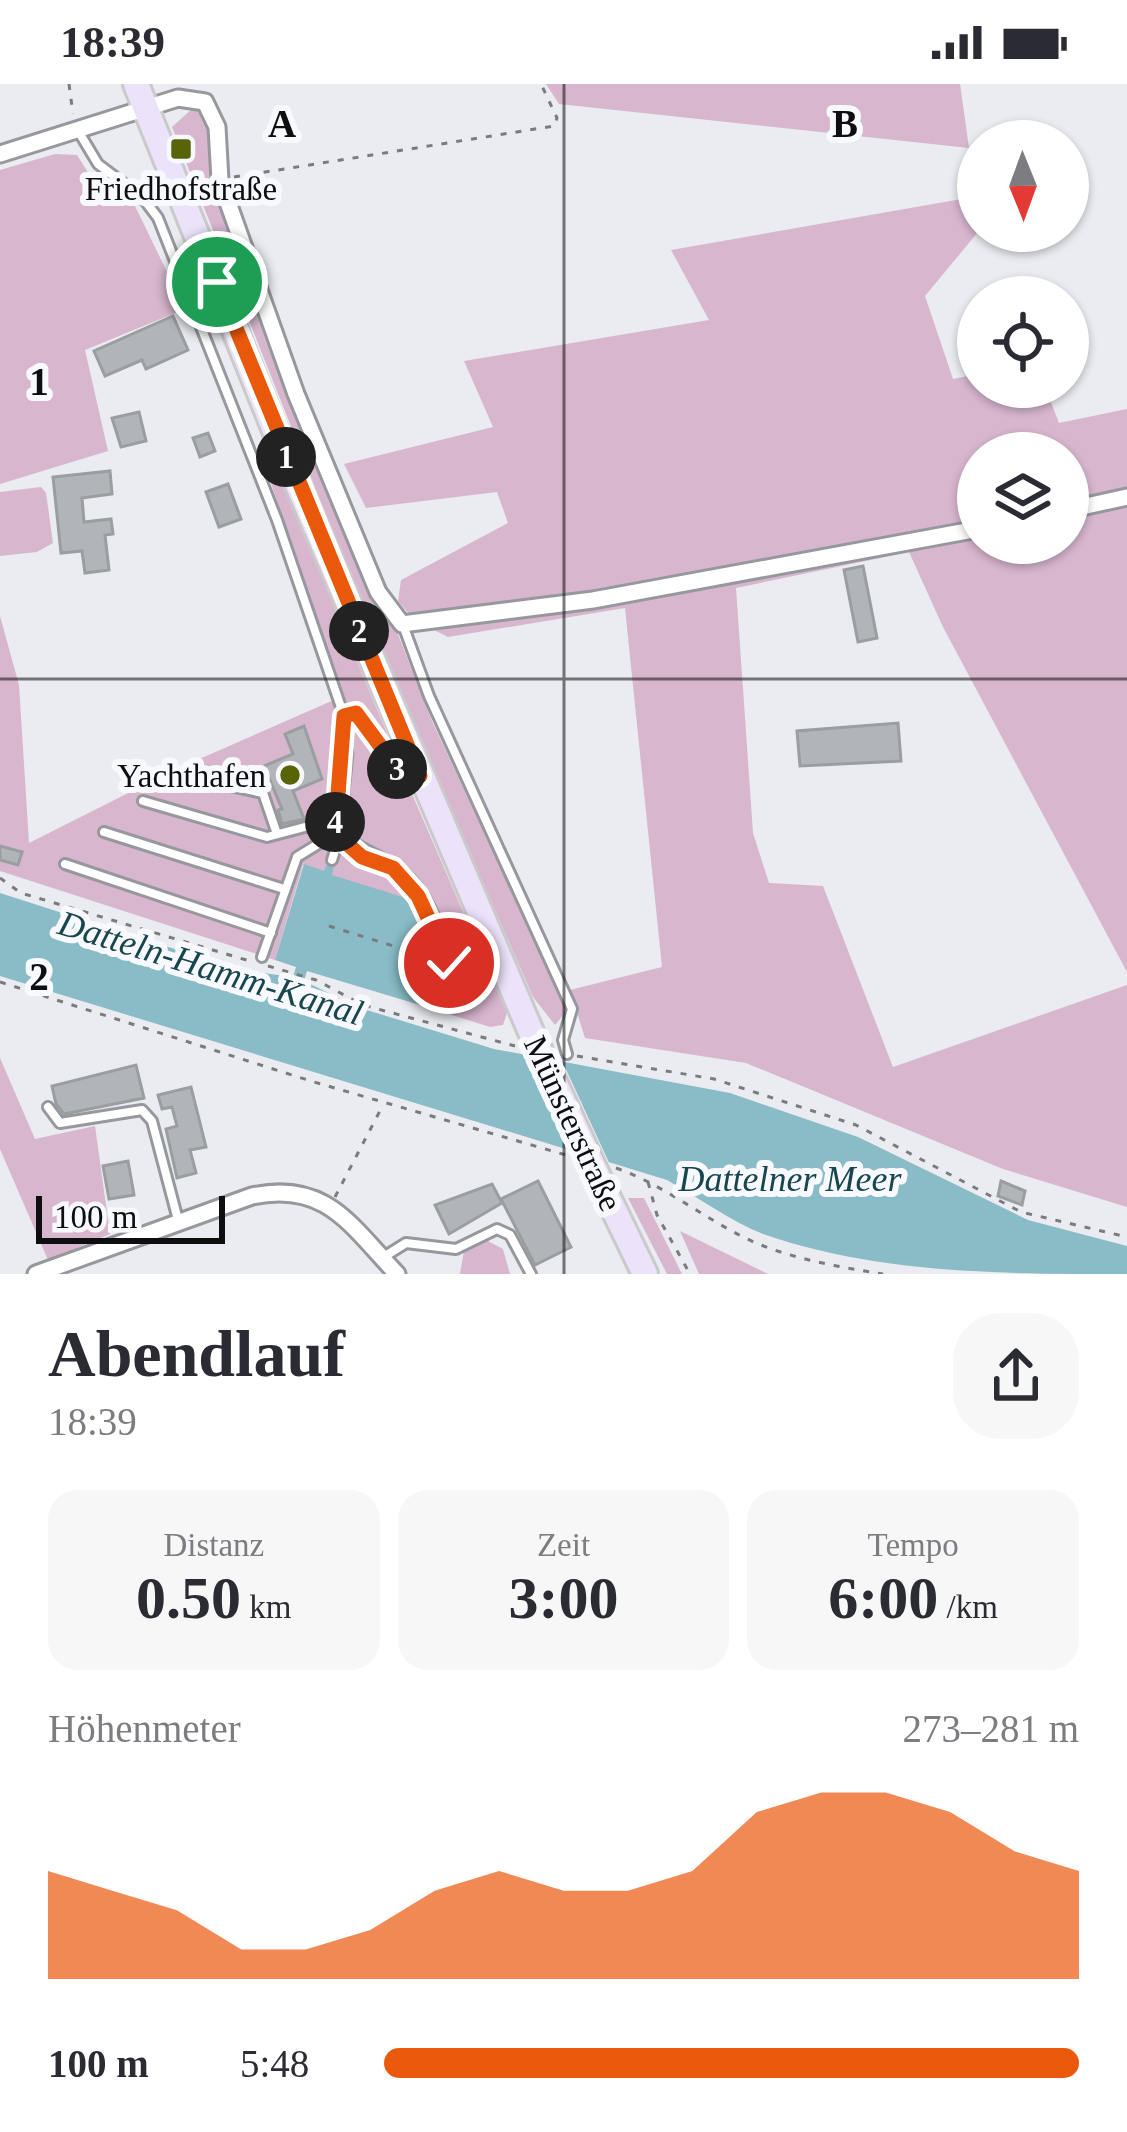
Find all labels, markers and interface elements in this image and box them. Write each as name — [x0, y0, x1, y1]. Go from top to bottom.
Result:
text: 18:39 — [60, 17, 165, 67]
text: A — [268, 102, 296, 145]
text: B — [832, 102, 858, 145]
north arrow — [957, 120, 1089, 252]
map controls — [957, 120, 1089, 564]
marker: Friedhofstraße — [168, 136, 194, 162]
place label: Friedhofstraße — [85, 171, 277, 207]
pin — [166, 231, 268, 333]
icon: arrive — [184, 249, 250, 315]
button: locate — [957, 276, 1089, 408]
text: 1 — [29, 360, 49, 403]
pin: 1 — [256, 427, 316, 487]
button: layers — [957, 432, 1089, 564]
text: 1 — [278, 439, 294, 475]
pin: 2 — [329, 601, 389, 661]
text: 2 — [351, 613, 367, 649]
pin: 3 — [367, 739, 427, 799]
text: 3 — [389, 751, 405, 787]
place label: Yachthafen — [117, 758, 266, 794]
marker: Yachthafen — [277, 762, 303, 788]
pin: 4 — [305, 792, 365, 852]
text: 4 — [327, 804, 343, 840]
water label: Datteln-Hamm-Kanal — [53, 902, 368, 1033]
pin — [398, 912, 500, 1014]
icon: check — [416, 930, 482, 996]
text: 2 — [29, 955, 49, 998]
street label: Münsterstraße — [517, 1030, 629, 1217]
water label: Dattelner Meer — [678, 1159, 902, 1199]
scale bar — [36, 1190, 225, 1243]
text: 100 m — [54, 1199, 137, 1235]
button: share — [953, 1313, 1079, 1439]
text: Abendlauf — [48, 1317, 345, 1390]
text: 18:39 — [48, 1400, 137, 1443]
text: Distanz — [163, 1527, 264, 1563]
text: Zeit — [537, 1527, 590, 1563]
text: Tempo — [868, 1527, 959, 1563]
text: 0.50 — [136, 1565, 241, 1631]
text: 3:00 — [509, 1565, 618, 1631]
text: 6:00 — [828, 1565, 938, 1631]
text: km — [241, 1589, 292, 1625]
text: /km — [938, 1589, 998, 1625]
text: Höhenmeter — [48, 1707, 241, 1750]
text: 273–281 m — [902, 1707, 1079, 1750]
text: 100 m — [48, 2042, 149, 2085]
text: 5:48 — [240, 2042, 309, 2085]

